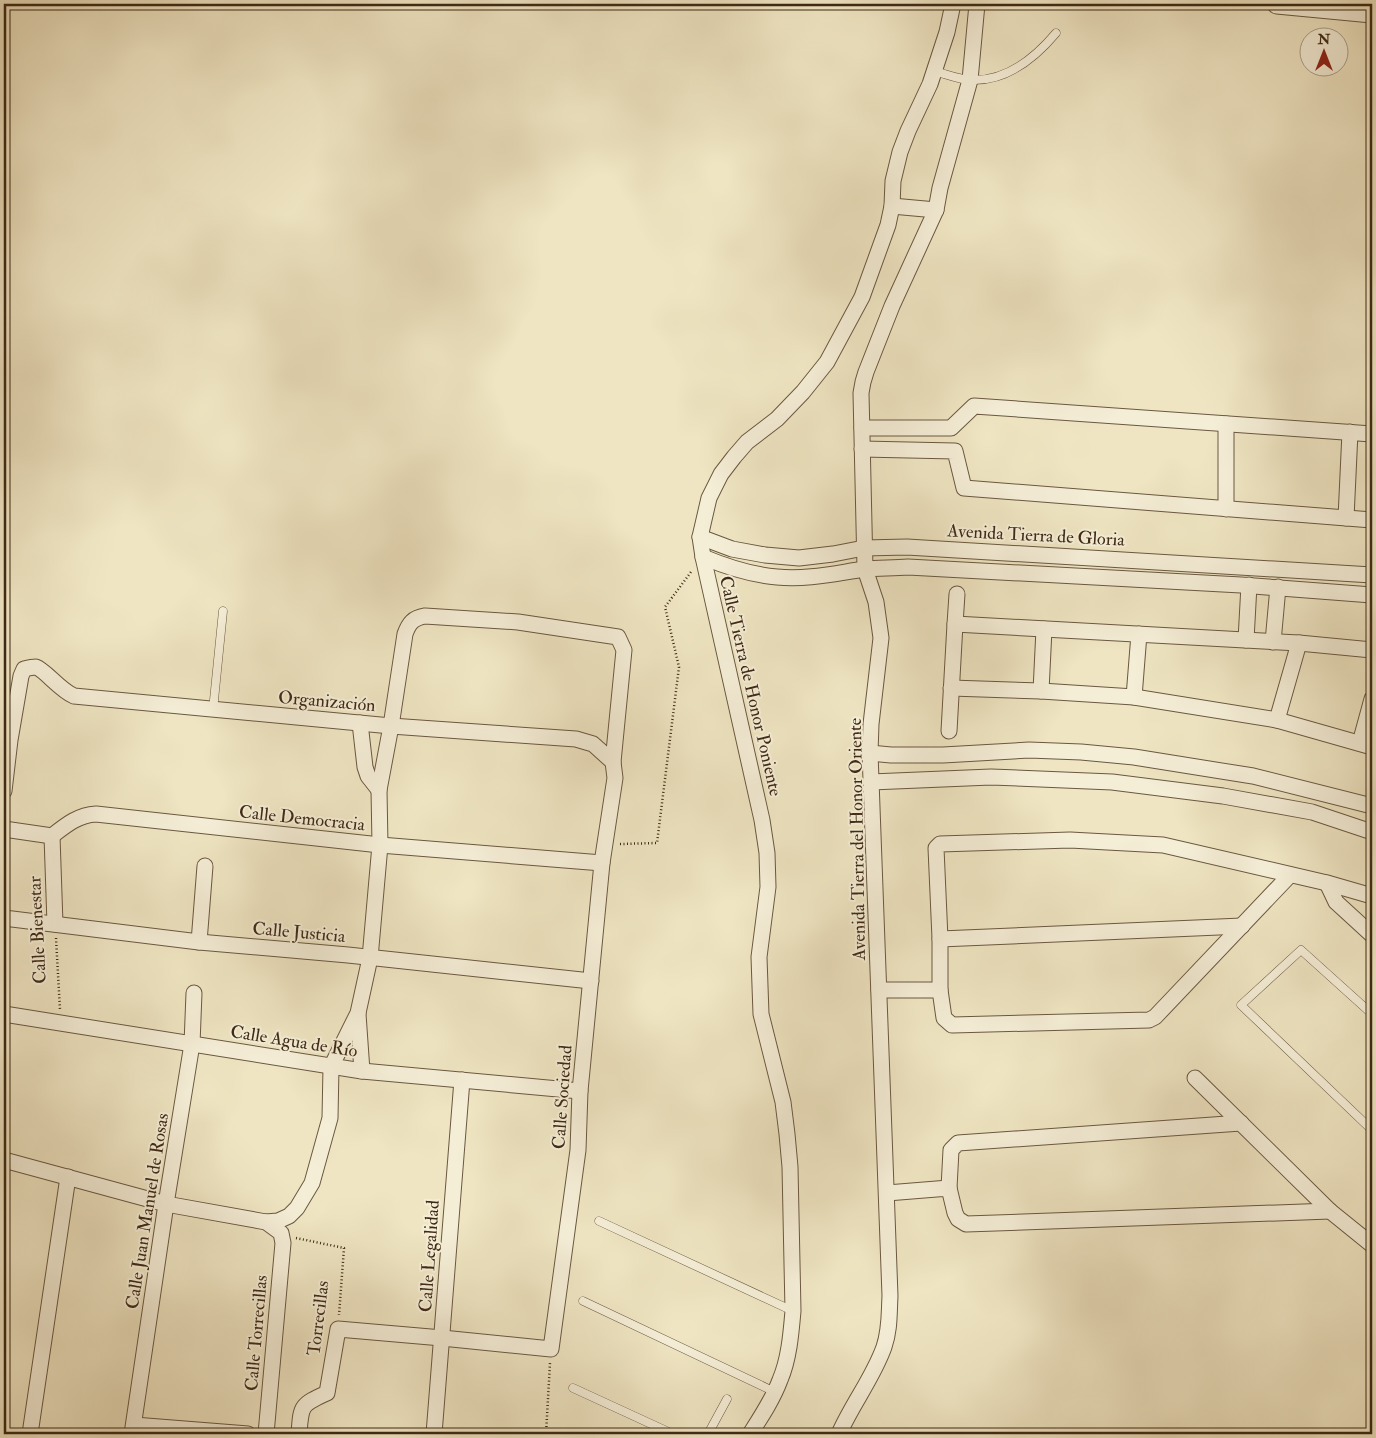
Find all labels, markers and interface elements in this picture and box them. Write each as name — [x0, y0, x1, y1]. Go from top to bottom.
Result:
north arrow — [1298, 28, 1348, 78]
text: N — [1317, 31, 1331, 48]
street label: Avenida Tierra de Gloria — [946, 519, 1126, 552]
street label: Calle Tierra de Honor Poniente — [714, 574, 787, 799]
street label: Organización — [277, 686, 377, 717]
street label: Avenida Tierra del Honor Oriente — [844, 717, 871, 961]
street label: Calle Democracia — [238, 800, 367, 837]
street label: Calle Bienestar — [23, 875, 52, 984]
street label: Calle Justicia — [251, 917, 347, 948]
street label: Calle Agua de Río — [229, 1020, 359, 1063]
street label: Calle Sociedad — [547, 1044, 578, 1150]
street label: Calle Juan Manuel de Rosas — [121, 1111, 174, 1311]
street label: Calle Legalidad — [414, 1199, 445, 1313]
street label: Calle Torrecillas — [240, 1274, 273, 1392]
street label: Torrecillas — [302, 1279, 335, 1357]

